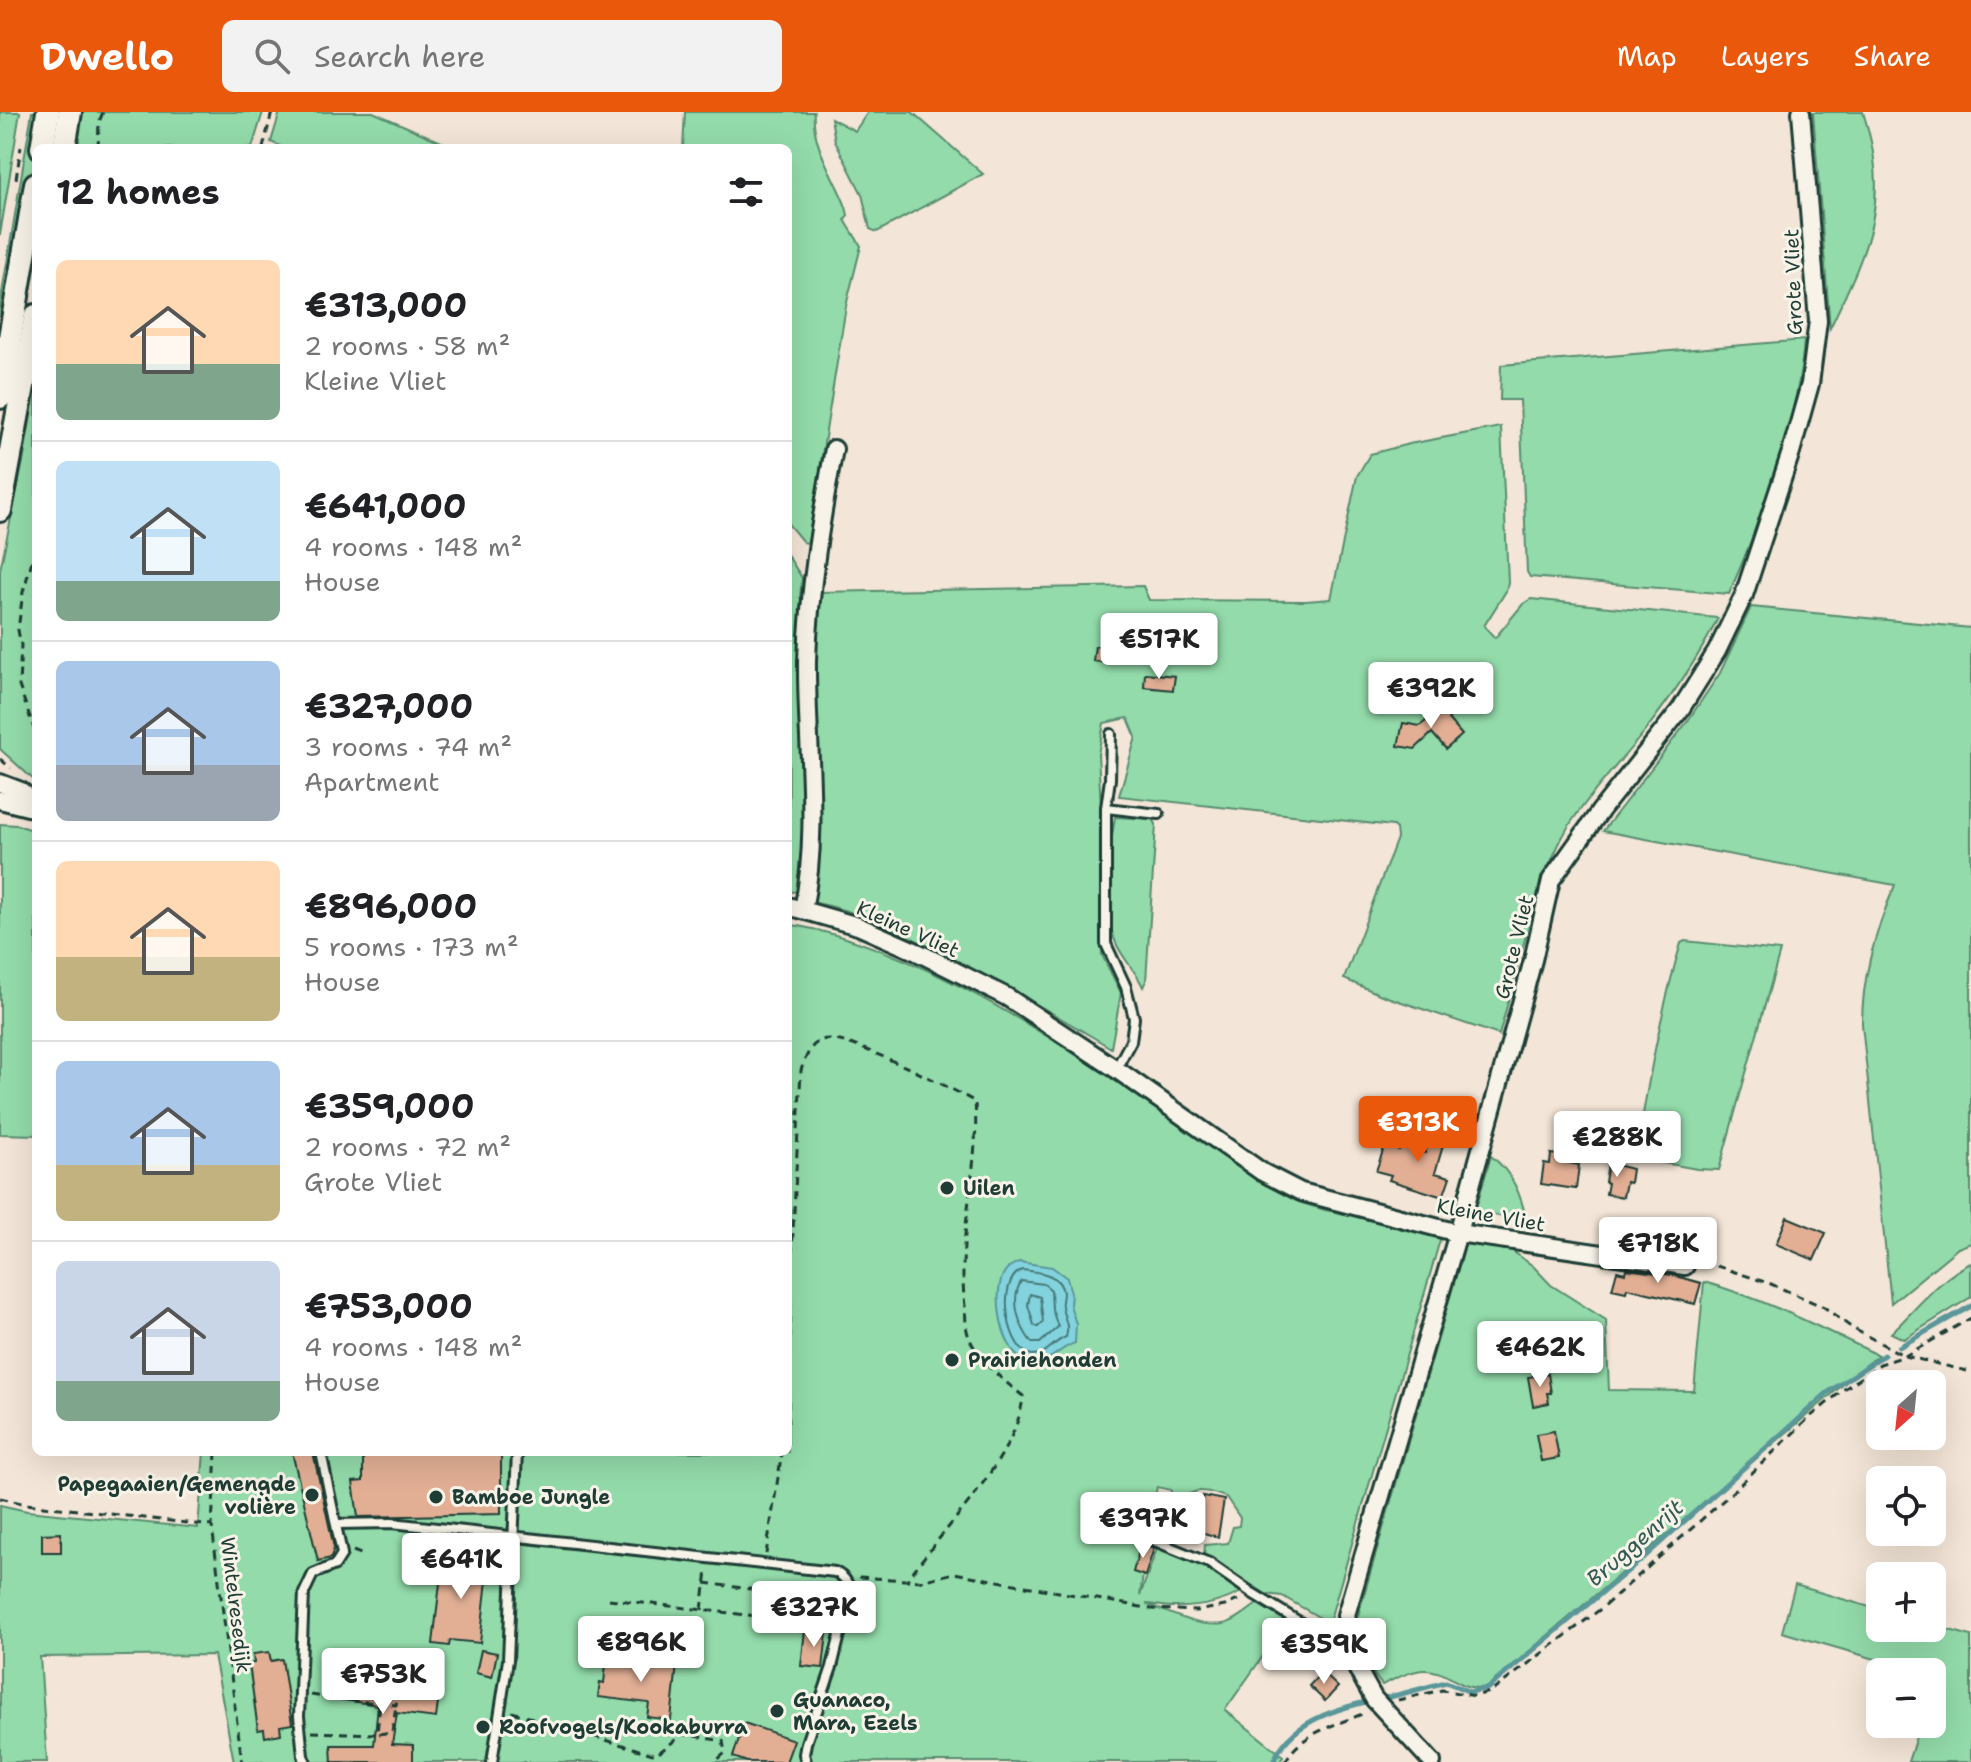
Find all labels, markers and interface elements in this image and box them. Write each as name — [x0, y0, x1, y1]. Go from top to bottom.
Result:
search box — [222, 20, 782, 92]
text: Dwello — [40, 31, 174, 82]
icon: search — [250, 34, 294, 78]
text: Search here — [314, 36, 486, 77]
text: Map — [1617, 37, 1677, 75]
text: Layers — [1721, 37, 1810, 75]
text: Share — [1854, 37, 1931, 75]
text: 12 homes — [56, 169, 220, 215]
icon: filters — [724, 170, 768, 214]
street label: Grote Vliet — [1778, 228, 1808, 336]
text: €313,000 — [304, 282, 467, 328]
icon: home — [120, 292, 216, 388]
text: 2 rooms · 58 m² — [304, 328, 510, 363]
text: Kleine Vliet — [304, 363, 447, 398]
text: €641,000 — [304, 483, 467, 529]
icon: home — [120, 493, 216, 589]
text: 4 rooms · 148 m² — [304, 529, 522, 564]
text: House — [304, 564, 380, 599]
pin: €517K — [1103, 613, 1215, 681]
text: €517K — [1119, 621, 1199, 656]
pin: €392K — [1375, 662, 1487, 730]
text: €392K — [1386, 670, 1476, 705]
text: €327,000 — [304, 683, 473, 729]
icon: home — [120, 693, 216, 789]
text: 3 rooms · 74 m² — [304, 729, 512, 764]
text: Apartment — [304, 764, 440, 799]
text: €896,000 — [304, 883, 477, 929]
street label: Grote Vliet — [1489, 892, 1539, 1002]
icon: home — [120, 893, 216, 989]
street label: Kleine Vliet — [853, 895, 963, 963]
text: 5 rooms · 173 m² — [304, 929, 519, 964]
text: House — [304, 964, 380, 999]
text: €359,000 — [304, 1083, 475, 1129]
icon: home — [120, 1093, 216, 1189]
pin: €313K — [1362, 1096, 1474, 1164]
text: €313K — [1377, 1104, 1459, 1139]
pin: €288K — [1561, 1111, 1673, 1179]
text: €288K — [1572, 1119, 1662, 1154]
text: 2 rooms · 72 m² — [304, 1129, 511, 1164]
text: Grote Vliet — [304, 1164, 442, 1199]
place label: Uilen — [963, 1175, 1015, 1201]
marker: Uilen — [938, 1179, 956, 1197]
street label: Kleine Vliet — [1435, 1193, 1547, 1237]
pin: €718K — [1602, 1217, 1714, 1285]
text: €718K — [1617, 1225, 1699, 1260]
text: €753,000 — [304, 1283, 473, 1329]
icon: home — [120, 1293, 216, 1389]
pin: €462K — [1484, 1321, 1596, 1389]
text: 4 rooms · 148 m² — [304, 1329, 522, 1364]
text: €462K — [1495, 1329, 1585, 1364]
place label: Prairiehonden — [968, 1347, 1116, 1373]
marker: Prairiehonden — [943, 1351, 961, 1369]
text: House — [304, 1364, 380, 1399]
north arrow — [1866, 1370, 1946, 1450]
map controls — [1866, 1370, 1946, 1738]
button: locate — [1866, 1466, 1946, 1546]
place label: Papegaaien/Gemengde volière — [57, 1471, 296, 1520]
place label: Bamboe Jungle — [452, 1484, 610, 1510]
marker: Papegaaien/Gemengde volière — [303, 1486, 321, 1504]
marker: Bamboe Jungle — [427, 1488, 445, 1506]
pin: €397K — [1087, 1492, 1199, 1560]
water label: Bruggenrijt — [1580, 1493, 1690, 1593]
text: €397K — [1098, 1500, 1188, 1535]
pin: €641K — [405, 1533, 517, 1601]
street label: Wintelresedijk — [215, 1536, 257, 1674]
text: €641K — [420, 1541, 502, 1576]
button: + — [1866, 1562, 1946, 1642]
pin: €327K — [758, 1581, 870, 1649]
text: €327K — [770, 1589, 858, 1624]
pin: €896K — [585, 1616, 697, 1684]
pin: €359K — [1268, 1618, 1380, 1686]
text: €896K — [596, 1624, 686, 1659]
text: €359K — [1280, 1626, 1368, 1661]
pin: €753K — [327, 1648, 439, 1716]
text: €753K — [340, 1656, 426, 1691]
button: − — [1866, 1658, 1946, 1738]
place label: Guanaco, Mara, Ezels — [793, 1687, 918, 1736]
marker: Guanaco, Mara, Ezels — [768, 1702, 786, 1720]
place label: Roofvogels/Kookaburra — [499, 1714, 748, 1740]
marker: Roofvogels/Kookaburra — [474, 1718, 492, 1736]

